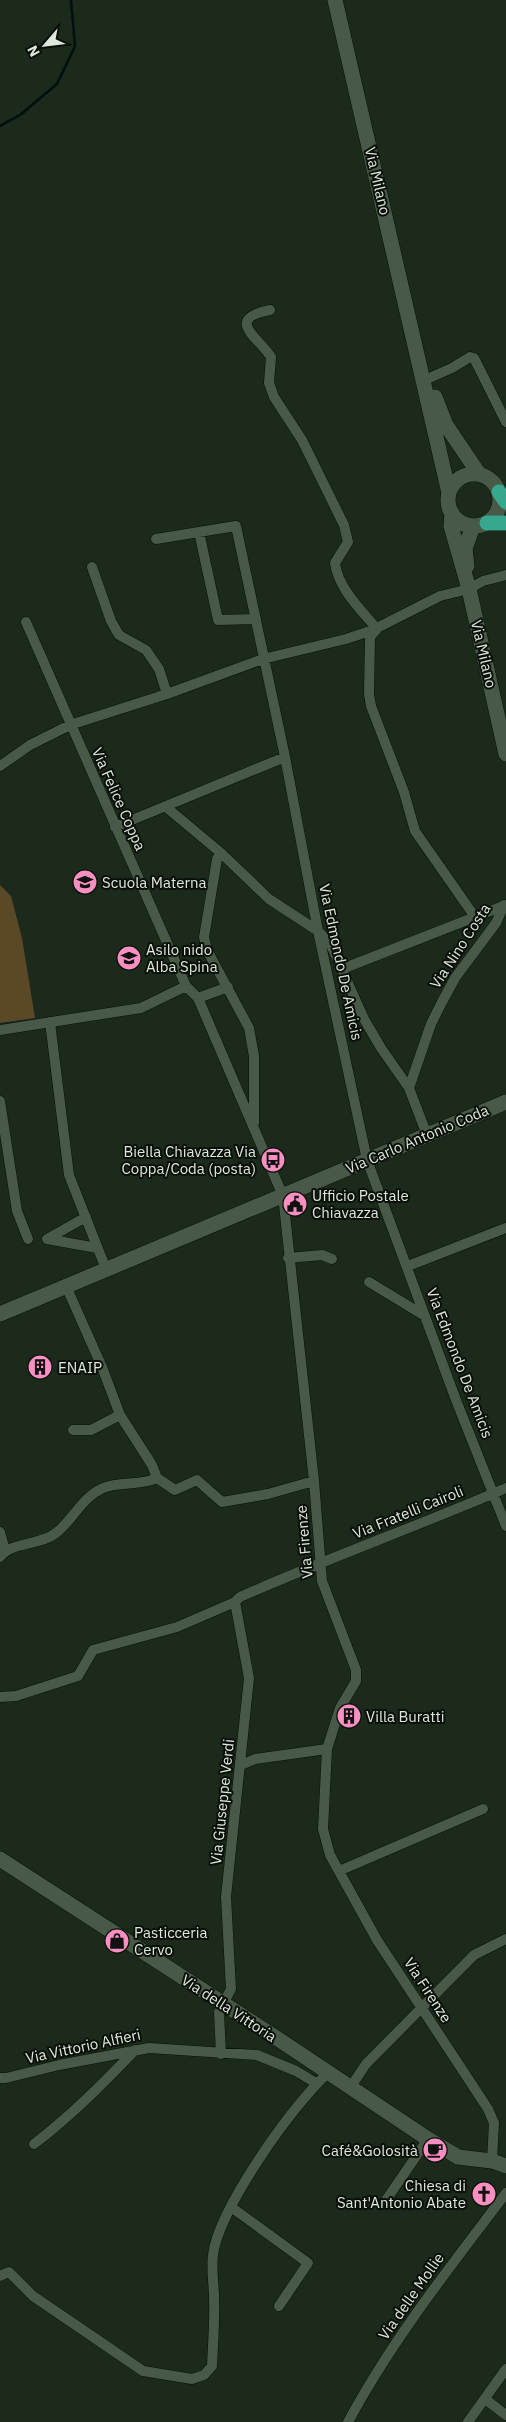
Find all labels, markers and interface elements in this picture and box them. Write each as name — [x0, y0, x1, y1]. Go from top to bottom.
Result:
north arrow — [20, 20, 70, 70]
text: N — [23, 42, 44, 60]
street label: Via Milano — [361, 145, 395, 217]
street label: Via Milano — [467, 618, 501, 690]
street label: Via Felice Coppa — [88, 744, 150, 854]
school or university icon: Scuola Materna — [72, 869, 98, 895]
place label: Scuola Materna — [102, 873, 206, 892]
street label: Via Edmondo De Amicis — [315, 882, 367, 1042]
street label: Via Nino Costa — [425, 900, 495, 992]
place label: Asilo nido Alba Spina — [146, 940, 218, 976]
school or university icon: Asilo nido Alba Spina — [116, 945, 142, 971]
street label: Via Carlo Antonio Coda — [343, 1100, 491, 1178]
place label: Biella Chiavazza Via Coppa/Coda (posta) — [121, 1142, 256, 1178]
bus stop icon: Biella Chiavazza Via Coppa/Coda (posta) — [260, 1147, 286, 1173]
place label: Ufficio Postale Chiavazza — [312, 1186, 409, 1222]
public building icon: Ufficio Postale Chiavazza — [282, 1191, 308, 1217]
street label: Via Edmondo De Amicis — [423, 1285, 497, 1441]
building icon: ENAIP — [27, 1354, 53, 1380]
place label: ENAIP — [58, 1358, 102, 1377]
street label: Via Fratelli Cairoli — [350, 1481, 466, 1543]
street label: Via Firenze — [291, 1504, 317, 1580]
building icon: Villa Buratti — [336, 1703, 362, 1729]
place label: Villa Buratti — [366, 1707, 444, 1726]
street label: Via Giuseppe Verdi — [206, 1738, 238, 1866]
place label: Pasticceria Cervo — [134, 1923, 208, 1959]
shop icon: Pasticceria Cervo — [104, 1928, 130, 1954]
street label: Via Firenze — [400, 1954, 456, 2026]
street label: Via della Vittoria — [178, 1970, 280, 2046]
street label: Via Vittorio Alfieri — [24, 2025, 142, 2067]
cafe icon: Café&Golosità — [422, 2137, 448, 2163]
place label: Café&Golosità — [322, 2141, 418, 2160]
place label: Chiesa di Sant'Antonio Abate — [337, 2176, 466, 2212]
church icon: Chiesa di Sant'Antonio Abate — [471, 2181, 497, 2207]
street label: Via delle Mollie — [374, 2249, 448, 2343]

